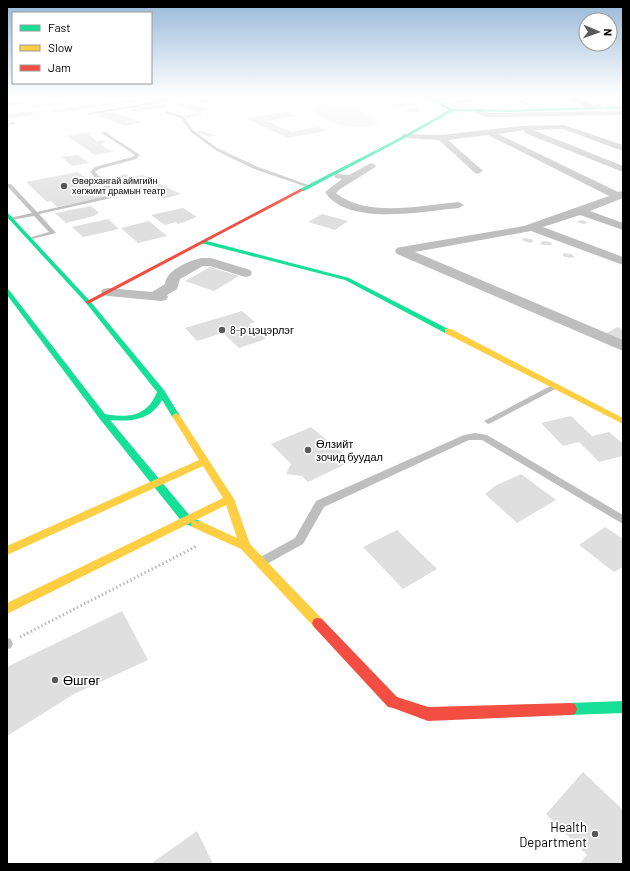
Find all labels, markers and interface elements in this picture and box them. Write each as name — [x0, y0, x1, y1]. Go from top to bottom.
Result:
legend — [12, 12, 152, 84]
north arrow — [578, 12, 618, 52]
text: Fast — [48, 20, 71, 34]
text: N — [602, 28, 615, 36]
text: Slow — [48, 40, 73, 54]
text: Jam — [48, 60, 71, 74]
place label: Өвөрхангай аймгийн хөгжимт драмын театр — [72, 175, 166, 196]
marker: Өвөрхангай аймгийн хөгжимт драмын театр — [59, 181, 69, 191]
place label: 8-р цэцэрлэг — [230, 323, 294, 336]
marker: 8-р цэцэрлэг — [217, 325, 227, 335]
place label: Өлзийт зочид буудал — [316, 437, 383, 463]
marker: Өлзийт зочид буудал — [303, 445, 313, 455]
place label: Өшгөг — [63, 672, 101, 688]
marker: Өшгөг — [50, 675, 60, 685]
place label: Health Department — [519, 819, 587, 850]
marker: Health Department — [590, 829, 600, 839]

